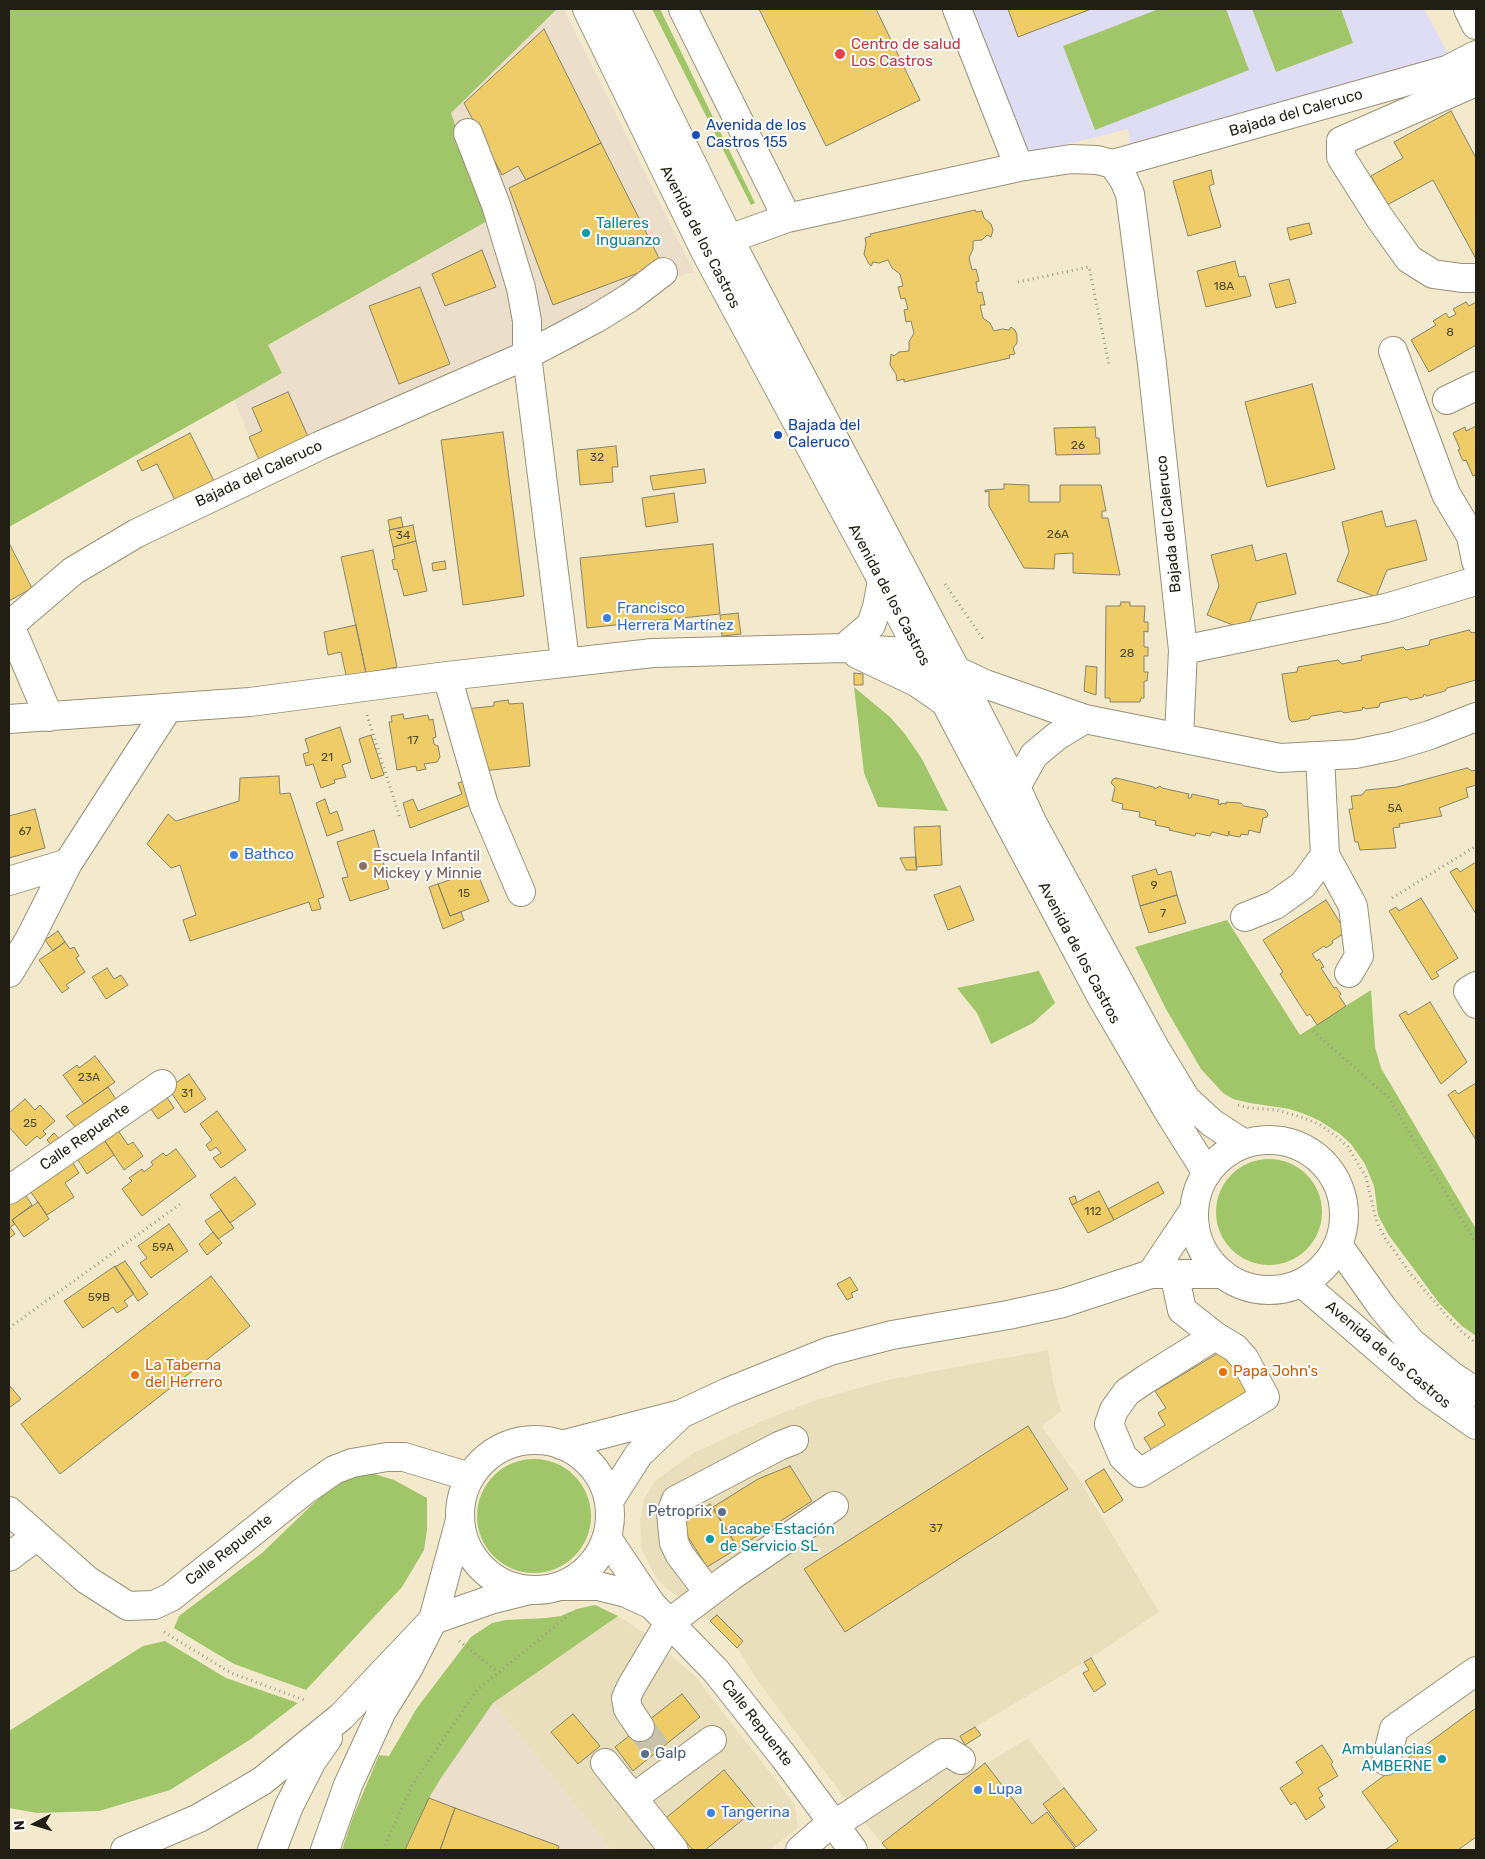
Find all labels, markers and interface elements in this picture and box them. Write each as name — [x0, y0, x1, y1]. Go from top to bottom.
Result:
place label: Centro de salud Los Castros — [851, 36, 961, 71]
marker: Centro de salud Los Castros — [833, 47, 847, 61]
street label: Bajada del Caleruco — [1227, 85, 1365, 141]
place label: Avenida de los Castros 155 — [706, 117, 807, 152]
marker: Avenida de los Castros 155 — [690, 129, 702, 141]
street label: Avenida de los Castros — [656, 163, 744, 311]
place label: Talleres Inguanzo — [596, 215, 661, 250]
marker: Talleres Inguanzo — [580, 227, 592, 239]
house number: 18A — [1214, 280, 1234, 294]
house number: 8 — [1446, 326, 1454, 340]
place label: Bajada del Caleruco — [788, 417, 860, 452]
marker: Bajada del Caleruco — [772, 429, 784, 441]
street label: Bajada del Caleruco — [193, 437, 325, 511]
house number: 26 — [1071, 439, 1085, 453]
house number: 32 — [590, 451, 604, 465]
street label: Bajada del Caleruco — [1153, 454, 1185, 594]
street label: Avenida de los Castros — [844, 521, 934, 669]
house number: 26A — [1047, 528, 1069, 542]
house number: 34 — [396, 529, 410, 543]
place label: Francisco Herrera Martínez — [617, 600, 734, 635]
marker: Francisco Herrera Martínez — [601, 612, 613, 624]
house number: 28 — [1120, 647, 1134, 661]
house number: 17 — [407, 734, 419, 748]
house number: 21 — [321, 751, 333, 765]
house number: 5A — [1387, 802, 1403, 816]
house number: 67 — [18, 825, 32, 839]
place label: Bathco — [244, 846, 294, 864]
place label: Escuela Infantil Mickey y Minnie — [373, 848, 482, 883]
marker: Bathco — [228, 849, 240, 861]
marker: Escuela Infantil Mickey y Minnie — [357, 860, 369, 872]
street label: Avenida de los Castros — [1034, 879, 1124, 1027]
house number: 9 — [1150, 879, 1158, 893]
house number: 15 — [458, 887, 470, 901]
house number: 7 — [1160, 907, 1166, 921]
house number: 23A — [78, 1071, 100, 1085]
house number: 31 — [181, 1087, 193, 1101]
street label: Calle Repuente — [37, 1099, 133, 1175]
house number: 25 — [23, 1117, 37, 1131]
house number: 112 — [1084, 1205, 1102, 1219]
house number: 59A — [152, 1241, 174, 1255]
house number: 59B — [88, 1291, 110, 1305]
street label: Avenida de los Castros — [1322, 1297, 1454, 1413]
place label: La Taberna del Herrero — [145, 1357, 223, 1392]
place label: Papa John's — [1233, 1363, 1318, 1381]
marker: Papa John's — [1217, 1366, 1229, 1378]
marker: La Taberna del Herrero — [129, 1369, 141, 1381]
place label: Petroprix — [648, 1503, 712, 1521]
marker: Petroprix — [716, 1506, 728, 1518]
street label: Calle Repuente — [182, 1510, 276, 1590]
place label: Lacabe Estación de Servicio SL — [720, 1521, 835, 1556]
house number: 37 — [929, 1522, 943, 1536]
marker: Lacabe Estación de Servicio SL — [704, 1533, 716, 1545]
street label: Calle Repuente — [717, 1676, 797, 1770]
place label: Ambulancias AMBERNE — [1342, 1741, 1432, 1776]
place label: Galp — [655, 1745, 686, 1763]
marker: Galp — [639, 1748, 651, 1760]
marker: Ambulancias AMBERNE — [1436, 1753, 1448, 1765]
place label: Lupa — [988, 1781, 1022, 1799]
marker: Lupa — [972, 1784, 984, 1796]
north arrow — [10, 1799, 60, 1849]
place label: Tangerina — [721, 1804, 790, 1822]
marker: Tangerina — [705, 1807, 717, 1819]
text: N — [11, 1820, 28, 1831]

